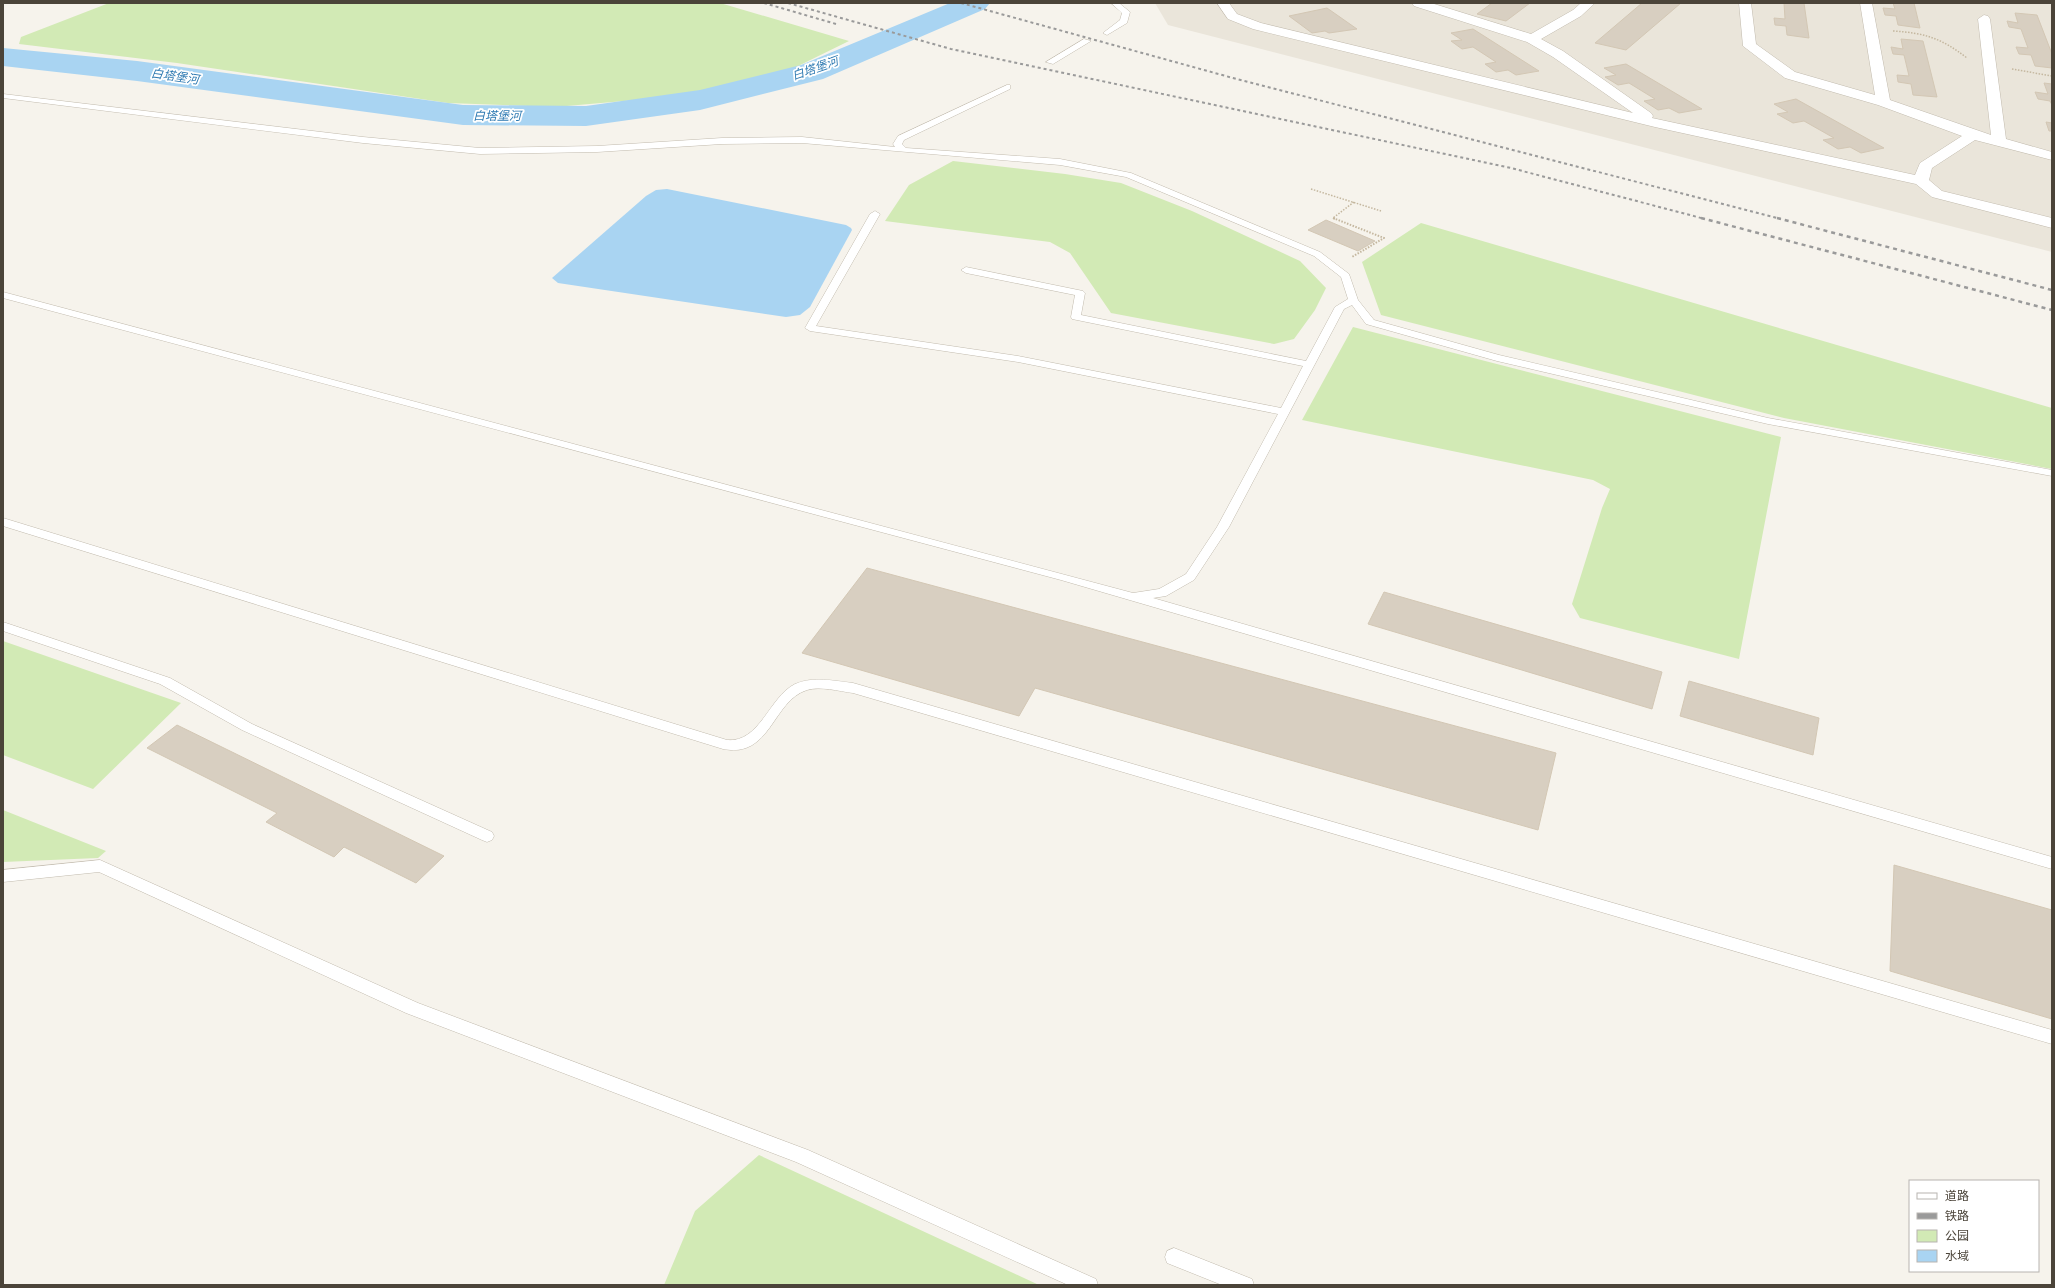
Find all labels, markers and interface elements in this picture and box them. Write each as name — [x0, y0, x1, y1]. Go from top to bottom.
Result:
water label: 白塔堡河 — [790, 52, 842, 83]
water label: 白塔堡河 — [150, 65, 202, 87]
water label: 白塔堡河 — [473, 108, 523, 123]
legend — [1909, 1180, 2039, 1272]
text: 道路 — [1945, 1188, 1969, 1203]
text: 铁路 — [1945, 1208, 1969, 1223]
text: 公园 — [1945, 1228, 1969, 1243]
text: 水域 — [1945, 1248, 1969, 1263]

